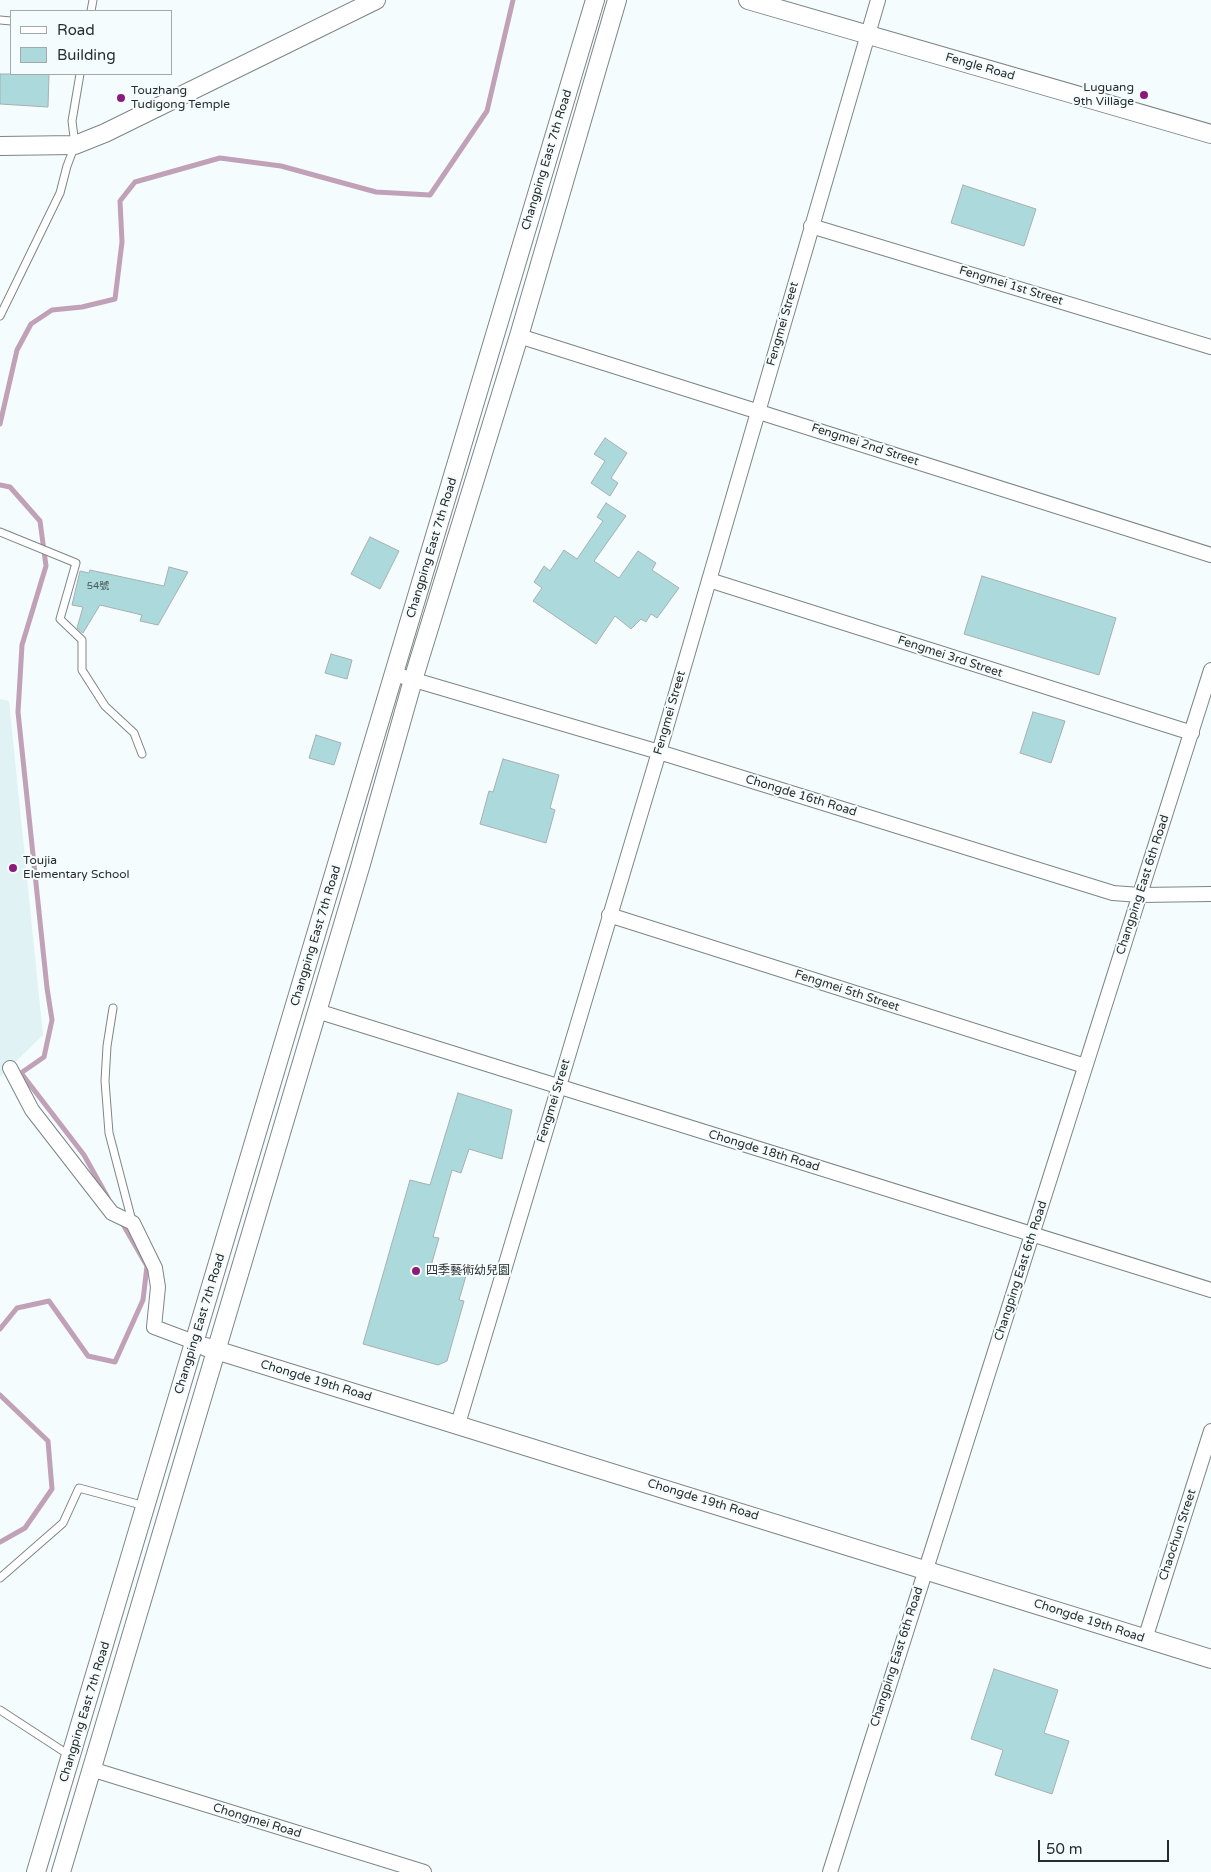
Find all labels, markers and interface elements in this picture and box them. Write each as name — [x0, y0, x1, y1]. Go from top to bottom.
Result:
legend — [10, 10, 172, 75]
text: Road — [57, 21, 95, 39]
text: Building — [57, 46, 116, 64]
street label: Fengle Road — [944, 50, 1016, 84]
place label: Luguang 9th Village — [1073, 81, 1134, 109]
place label: Touzhang Tudigong Temple — [131, 84, 230, 112]
street label: Changping East 7th Road — [519, 88, 575, 232]
marker: Luguang 9th Village — [1138, 89, 1150, 101]
marker: Touzhang Tudigong Temple — [115, 92, 127, 104]
street label: Fengmei 1st Street — [957, 263, 1065, 309]
street label: Fengmei Street — [764, 280, 802, 368]
street label: Fengmei 2nd Street — [809, 421, 921, 469]
street label: Changping East 7th Road — [404, 476, 460, 620]
house number: 54號 — [87, 580, 109, 592]
street label: Fengmei 3rd Street — [896, 633, 1004, 681]
street label: Fengmei Street — [651, 669, 689, 757]
street label: Chongde 16th Road — [744, 772, 858, 820]
street label: Changping East 6th Road — [1114, 813, 1172, 957]
place label: Toujia Elementary School — [23, 854, 130, 882]
marker: Toujia Elementary School — [7, 862, 19, 874]
street label: Changping East 7th Road — [288, 864, 344, 1008]
street label: Fengmei 5th Street — [793, 967, 901, 1015]
street label: Fengmei Street — [534, 1057, 574, 1145]
street label: Chongde 18th Road — [707, 1127, 821, 1175]
street label: Changping East 6th Road — [992, 1199, 1050, 1343]
street label: Changping East 7th Road — [172, 1252, 228, 1396]
place label: 四季藝術幼兒園 — [426, 1264, 510, 1278]
marker: 四季藝術幼兒園 — [410, 1265, 422, 1277]
street label: Chongde 19th Road — [259, 1357, 373, 1405]
street label: Chongde 19th Road — [646, 1476, 760, 1524]
street label: Chaochun Street — [1156, 1487, 1200, 1583]
street label: Changping East 6th Road — [868, 1585, 926, 1729]
street label: Chongde 19th Road — [1032, 1596, 1146, 1646]
street label: Changping East 7th Road — [57, 1640, 113, 1784]
street label: Chongmei Road — [211, 1801, 303, 1841]
scale bar — [1041, 1830, 1172, 1862]
text: 50 m — [1046, 1840, 1083, 1858]

